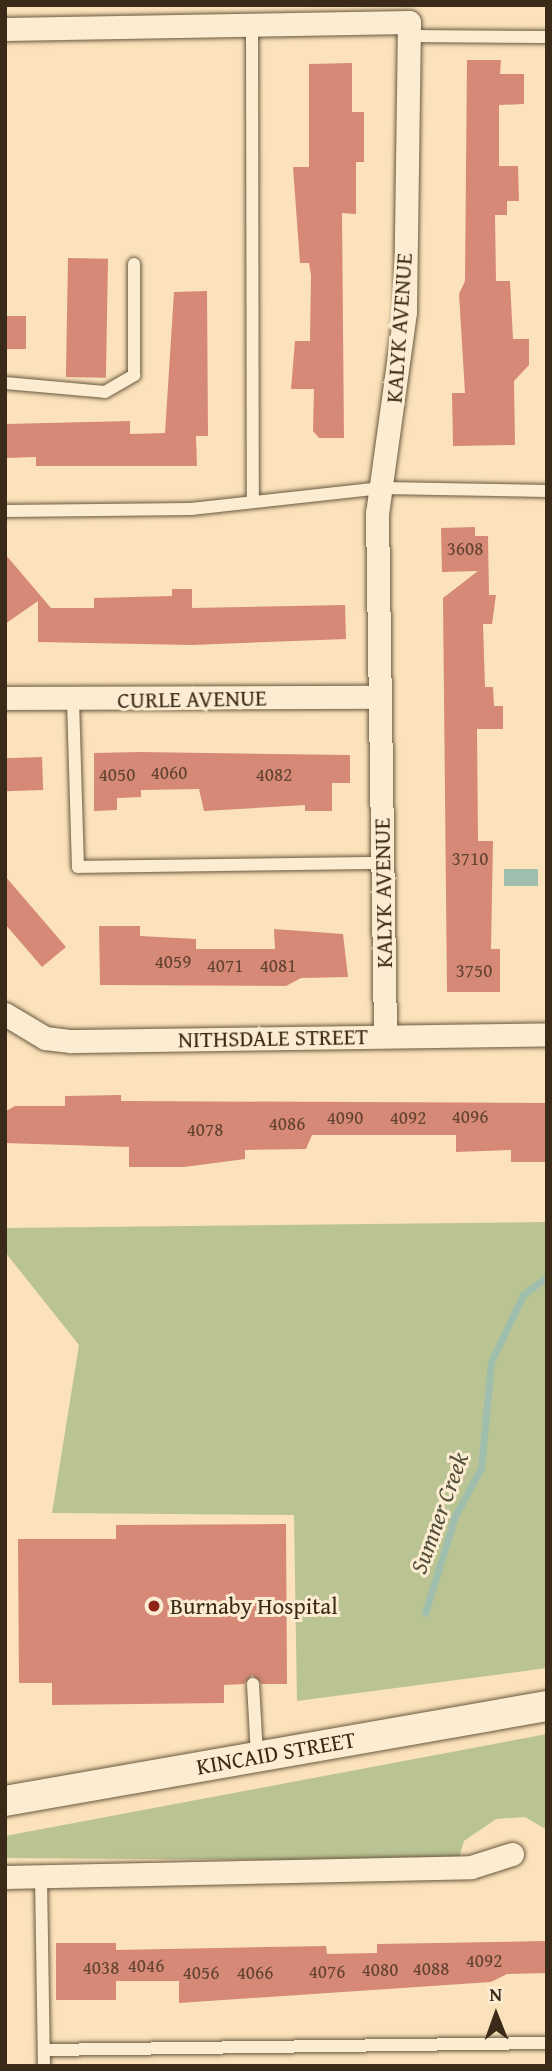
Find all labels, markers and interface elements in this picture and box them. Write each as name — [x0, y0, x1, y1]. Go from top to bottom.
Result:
street label: KALYK AVENUE — [380, 252, 418, 404]
house number: 3608 — [447, 538, 483, 560]
street label: CURLE AVENUE — [117, 684, 267, 714]
house number: 4060 — [151, 762, 187, 784]
house number: 4050 — [99, 764, 135, 786]
house number: 4082 — [256, 764, 292, 786]
street label: KALYK AVENUE — [368, 818, 398, 968]
house number: 3710 — [452, 848, 488, 870]
house number: 4059 — [155, 951, 191, 973]
house number: 4071 — [207, 955, 243, 977]
house number: 4081 — [260, 955, 296, 977]
house number: 3750 — [456, 960, 492, 982]
street label: NITHSDALE STREET — [178, 1023, 368, 1053]
house number: 4096 — [452, 1106, 488, 1128]
house number: 4090 — [327, 1107, 363, 1129]
house number: 4092 — [390, 1107, 426, 1129]
house number: 4086 — [269, 1113, 305, 1135]
house number: 4078 — [187, 1119, 223, 1141]
water label: Sumner Creek — [404, 1449, 474, 1577]
place label: Burnaby Hospital — [170, 1592, 338, 1620]
marker: Burnaby Hospital — [144, 1596, 164, 1616]
street label: KINCAID STREET — [194, 1725, 358, 1781]
house number: 4092 — [466, 1950, 502, 1972]
house number: 4046 — [128, 1955, 164, 1977]
house number: 4038 — [83, 1957, 119, 1979]
house number: 4088 — [413, 1958, 449, 1980]
house number: 4080 — [362, 1959, 398, 1981]
house number: 4076 — [309, 1961, 345, 1983]
house number: 4056 — [183, 1962, 219, 1984]
house number: 4066 — [237, 1962, 273, 1984]
north arrow — [461, 1980, 531, 2050]
text: N — [489, 1980, 502, 2008]

